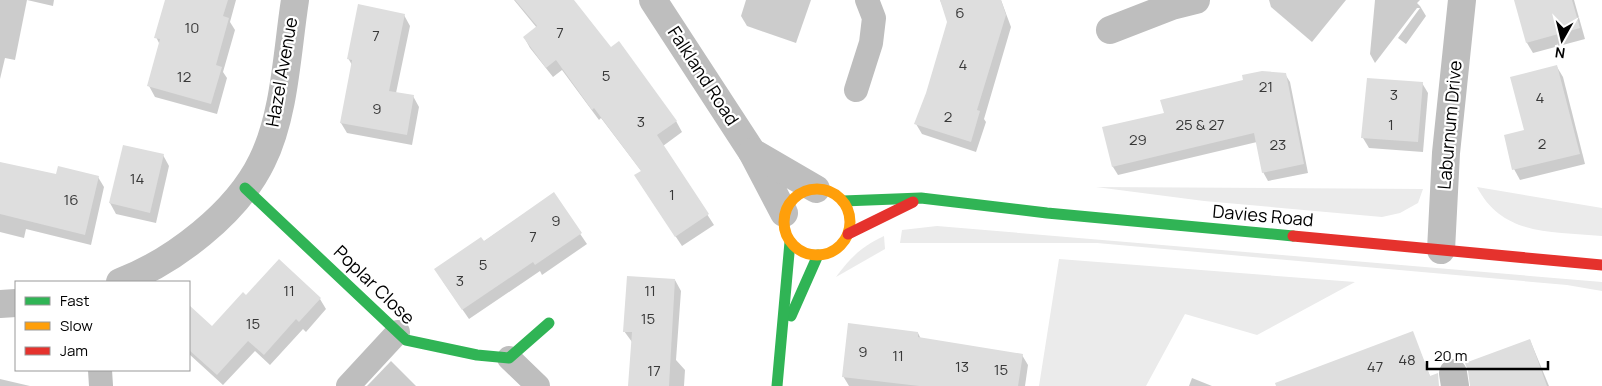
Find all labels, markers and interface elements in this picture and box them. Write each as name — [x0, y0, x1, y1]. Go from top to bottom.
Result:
house number: 6 — [955, 2, 965, 23]
street label: Hazel Avenue — [260, 15, 302, 129]
north arrow — [1537, 15, 1587, 65]
house number: 10 — [185, 17, 200, 38]
street label: Falkland Road — [663, 21, 745, 130]
house number: 7 — [556, 22, 564, 43]
house number: 7 — [372, 25, 380, 46]
text: N — [1554, 43, 1566, 63]
house number: 4 — [959, 54, 968, 75]
street label: Laburnum Drive — [1431, 59, 1467, 190]
house number: 5 — [602, 65, 610, 86]
house number: 12 — [177, 66, 191, 87]
house number: 21 — [1259, 76, 1273, 97]
house number: 3 — [1390, 84, 1398, 105]
house number: 4 — [1536, 87, 1545, 108]
house number: 9 — [372, 98, 382, 119]
house number: 2 — [944, 106, 952, 127]
house number: 3 — [637, 111, 645, 132]
house number: 25 & 27 — [1175, 114, 1225, 135]
house number: 1 — [1388, 114, 1394, 135]
house number: 29 — [1129, 129, 1147, 150]
house number: 2 — [1538, 133, 1546, 154]
house number: 23 — [1270, 134, 1286, 155]
house number: 14 — [130, 168, 144, 189]
house number: 1 — [669, 184, 675, 205]
house number: 16 — [63, 189, 79, 210]
street label: Davies Road — [1212, 199, 1315, 231]
house number: 9 — [551, 210, 561, 231]
house number: 7 — [529, 226, 537, 247]
street label: Poplar Close — [329, 240, 420, 329]
house number: 5 — [479, 254, 487, 275]
house number: 3 — [456, 270, 464, 291]
house number: 11 — [283, 280, 295, 301]
house number: 11 — [644, 280, 656, 301]
legend — [15, 281, 190, 371]
text: Fast — [60, 290, 89, 311]
house number: 15 — [641, 308, 655, 329]
house number: 15 — [246, 313, 260, 334]
text: Slow — [60, 315, 93, 336]
scale bar — [1427, 338, 1548, 370]
text: Jam — [60, 340, 88, 361]
house number: 9 — [858, 341, 868, 362]
house number: 11 — [892, 345, 904, 366]
text: 20 m — [1434, 345, 1467, 366]
house number: 48 — [1398, 349, 1416, 370]
house number: 13 — [955, 356, 969, 377]
house number: 47 — [1367, 356, 1383, 377]
house number: 15 — [994, 359, 1008, 380]
house number: 17 — [647, 360, 661, 381]

